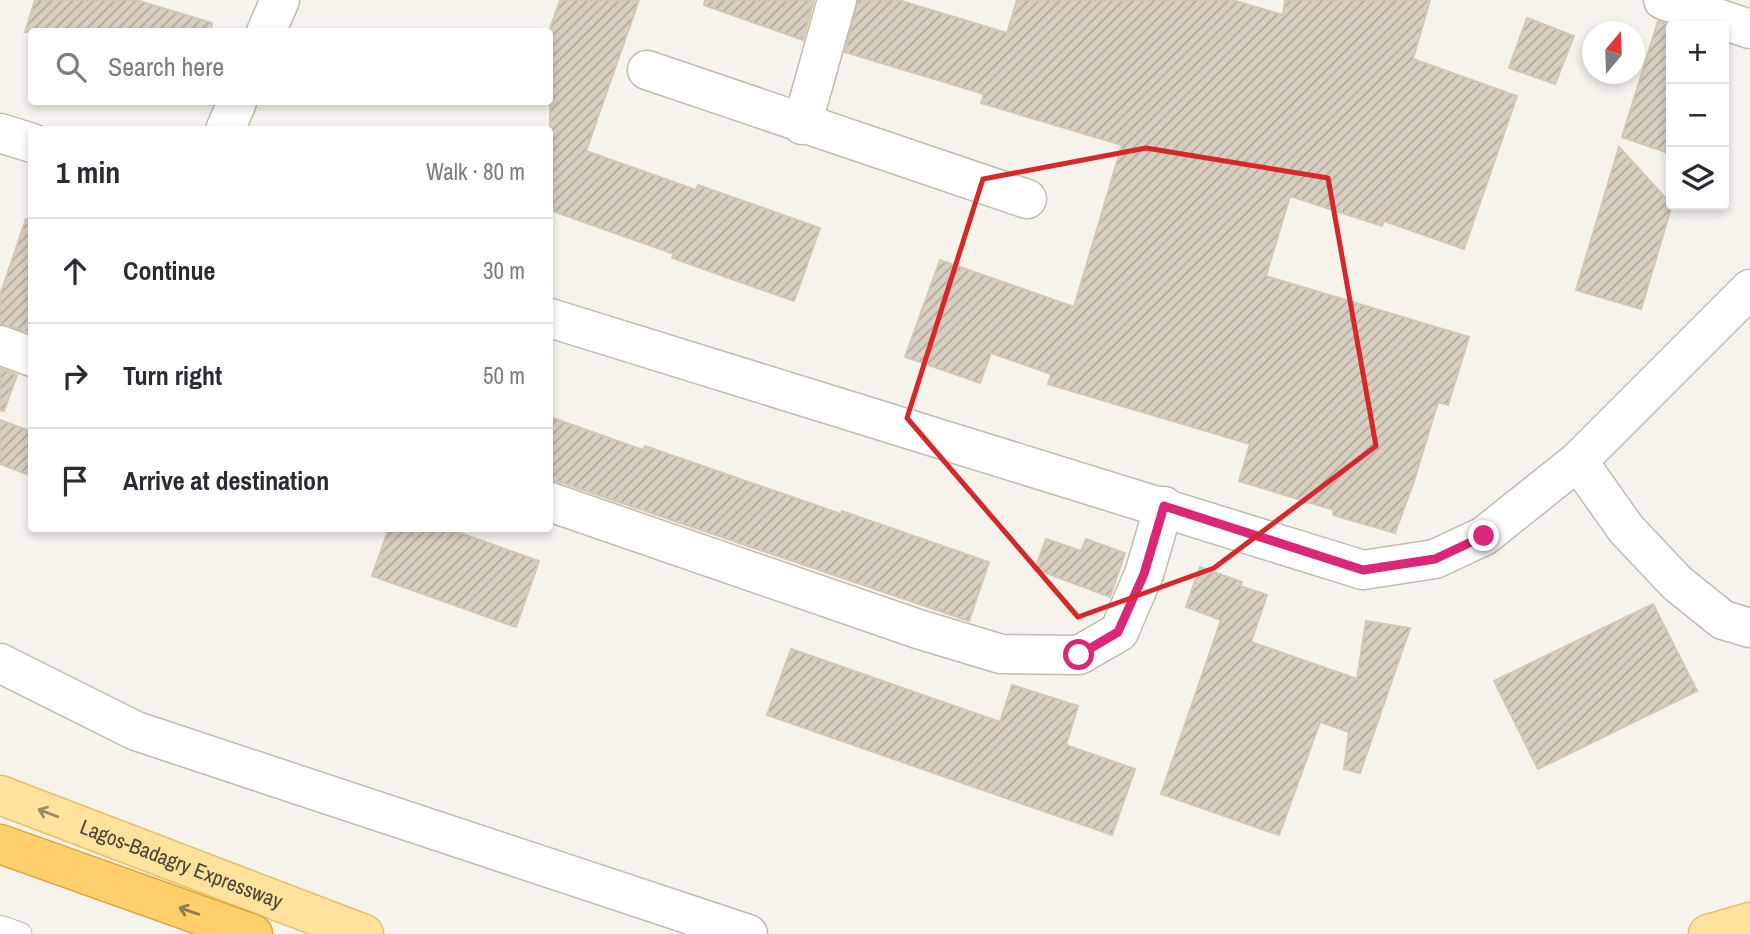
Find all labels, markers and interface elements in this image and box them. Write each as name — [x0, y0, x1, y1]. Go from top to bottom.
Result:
north arrow — [1582, 21, 1645, 84]
map controls — [1666, 21, 1729, 210]
button: + — [1666, 21, 1729, 84]
search box — [28, 28, 553, 105]
icon: search — [52, 48, 90, 86]
text: Search here — [108, 49, 224, 84]
button: − — [1666, 84, 1729, 147]
button: layers — [1666, 147, 1729, 210]
text: 1 min — [56, 152, 120, 192]
text: Walk · 80 m — [426, 156, 525, 187]
icon: ahead — [56, 252, 94, 290]
text: Continue — [123, 253, 215, 288]
text: 30 m — [483, 255, 525, 286]
icon: right — [56, 357, 94, 395]
text: Turn right — [123, 358, 222, 393]
text: 50 m — [483, 360, 525, 391]
icon: arrive — [56, 462, 94, 500]
text: Arrive at destination — [123, 463, 329, 498]
route end — [1468, 520, 1499, 551]
route start — [1063, 639, 1094, 670]
one-way arrow — [38, 806, 60, 819]
street label: Lagos-Badagry Expressway — [76, 812, 287, 916]
one-way arrow — [179, 904, 201, 916]

